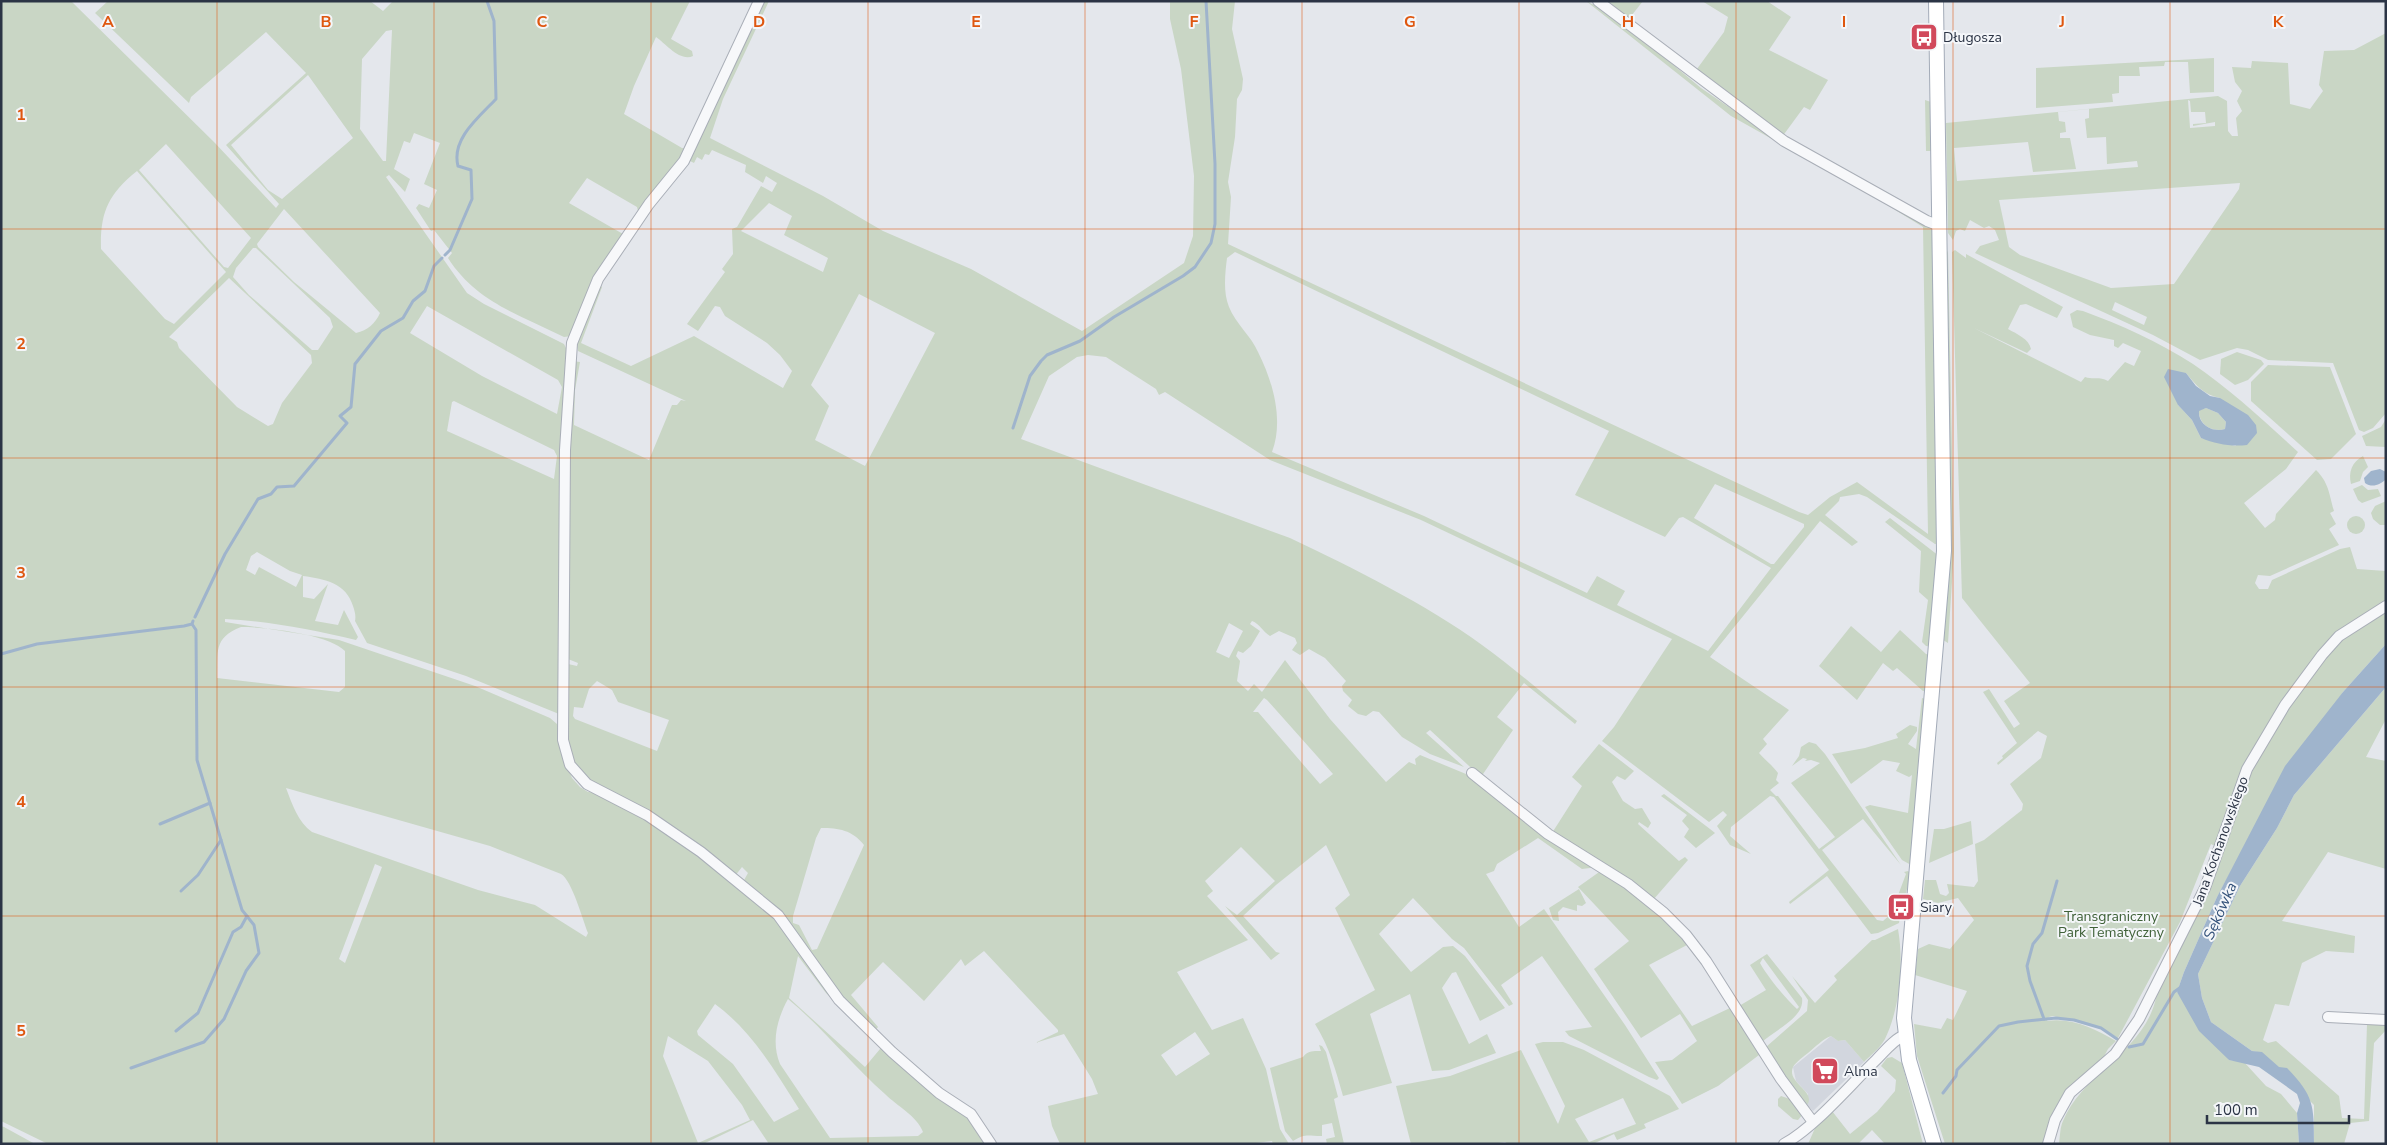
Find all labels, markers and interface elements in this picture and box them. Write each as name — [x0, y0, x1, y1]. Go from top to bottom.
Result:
text: A — [102, 11, 114, 33]
text: B — [320, 11, 332, 33]
text: C — [537, 11, 548, 33]
text: D — [753, 11, 765, 33]
text: E — [971, 11, 981, 33]
text: F — [1190, 11, 1199, 33]
text: G — [1404, 11, 1416, 33]
text: H — [1622, 11, 1634, 33]
text: I — [1842, 11, 1846, 33]
text: J — [2058, 11, 2065, 33]
text: K — [2273, 11, 2285, 33]
bus stop icon: Długosza — [1909, 22, 1939, 52]
place label: Długosza — [1943, 28, 2002, 47]
text: 1 — [16, 104, 26, 126]
text: 2 — [16, 333, 26, 355]
text: 3 — [16, 562, 26, 584]
street label: Jana Kochanowskiego — [2188, 773, 2253, 910]
text: 4 — [16, 791, 26, 813]
water label: Sękówka — [2199, 879, 2242, 943]
bus stop icon: Siary — [1886, 892, 1916, 922]
place label: Siary — [1920, 898, 1953, 917]
park label: Transgraniczny Park Tematyczny — [2058, 907, 2165, 942]
text: 5 — [16, 1020, 26, 1042]
supermarket icon: Alma — [1810, 1056, 1840, 1086]
place label: Alma — [1844, 1062, 1878, 1081]
scale bar — [2207, 1092, 2350, 1124]
text: 100 m — [2214, 1100, 2258, 1120]

